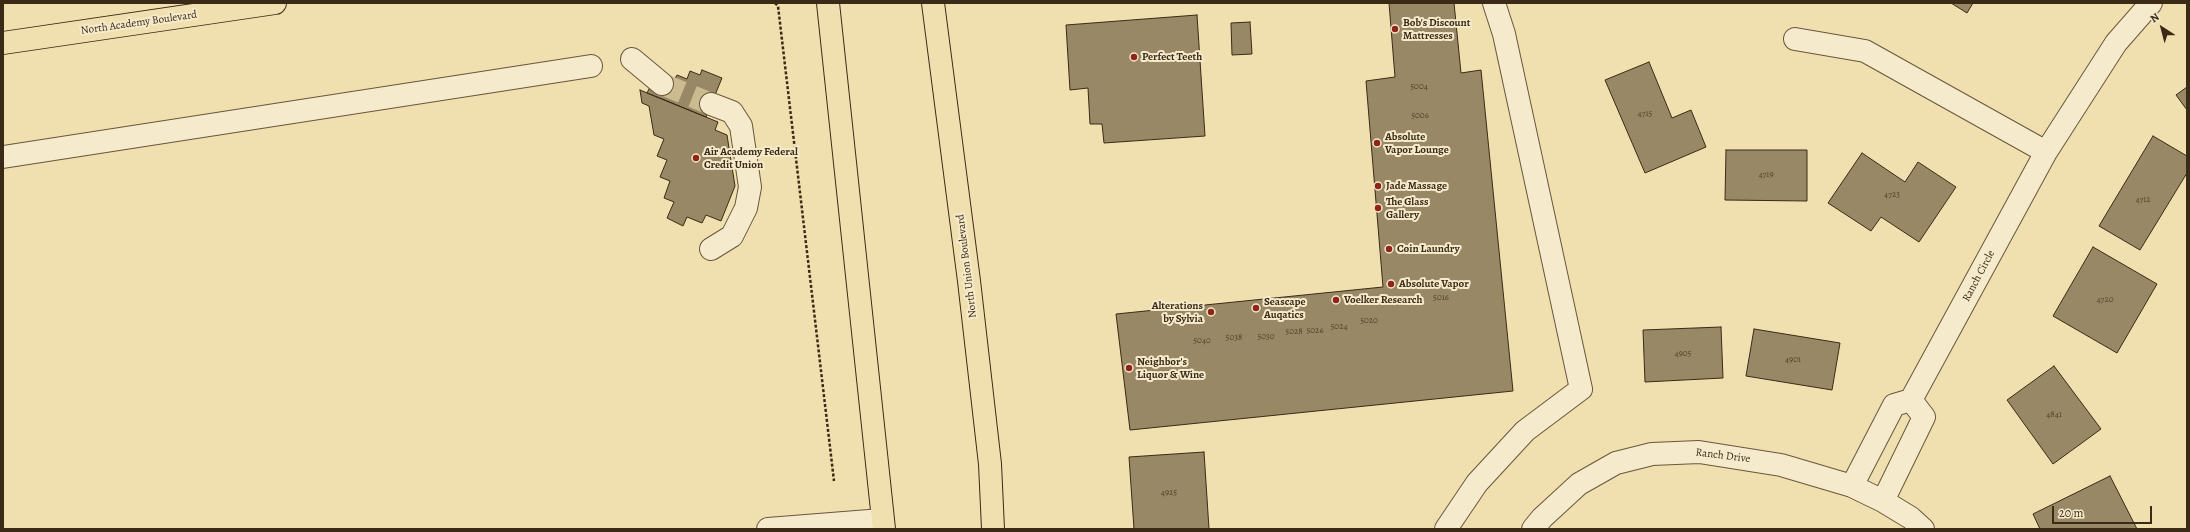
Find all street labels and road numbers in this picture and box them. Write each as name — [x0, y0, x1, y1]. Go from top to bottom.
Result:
street label: North Academy Boulevard — [80, 8, 198, 38]
street label: North Union Boulevard — [954, 213, 980, 319]
street label: Ranch Circle — [1960, 248, 1998, 304]
street label: Ranch Drive — [1695, 446, 1751, 466]

